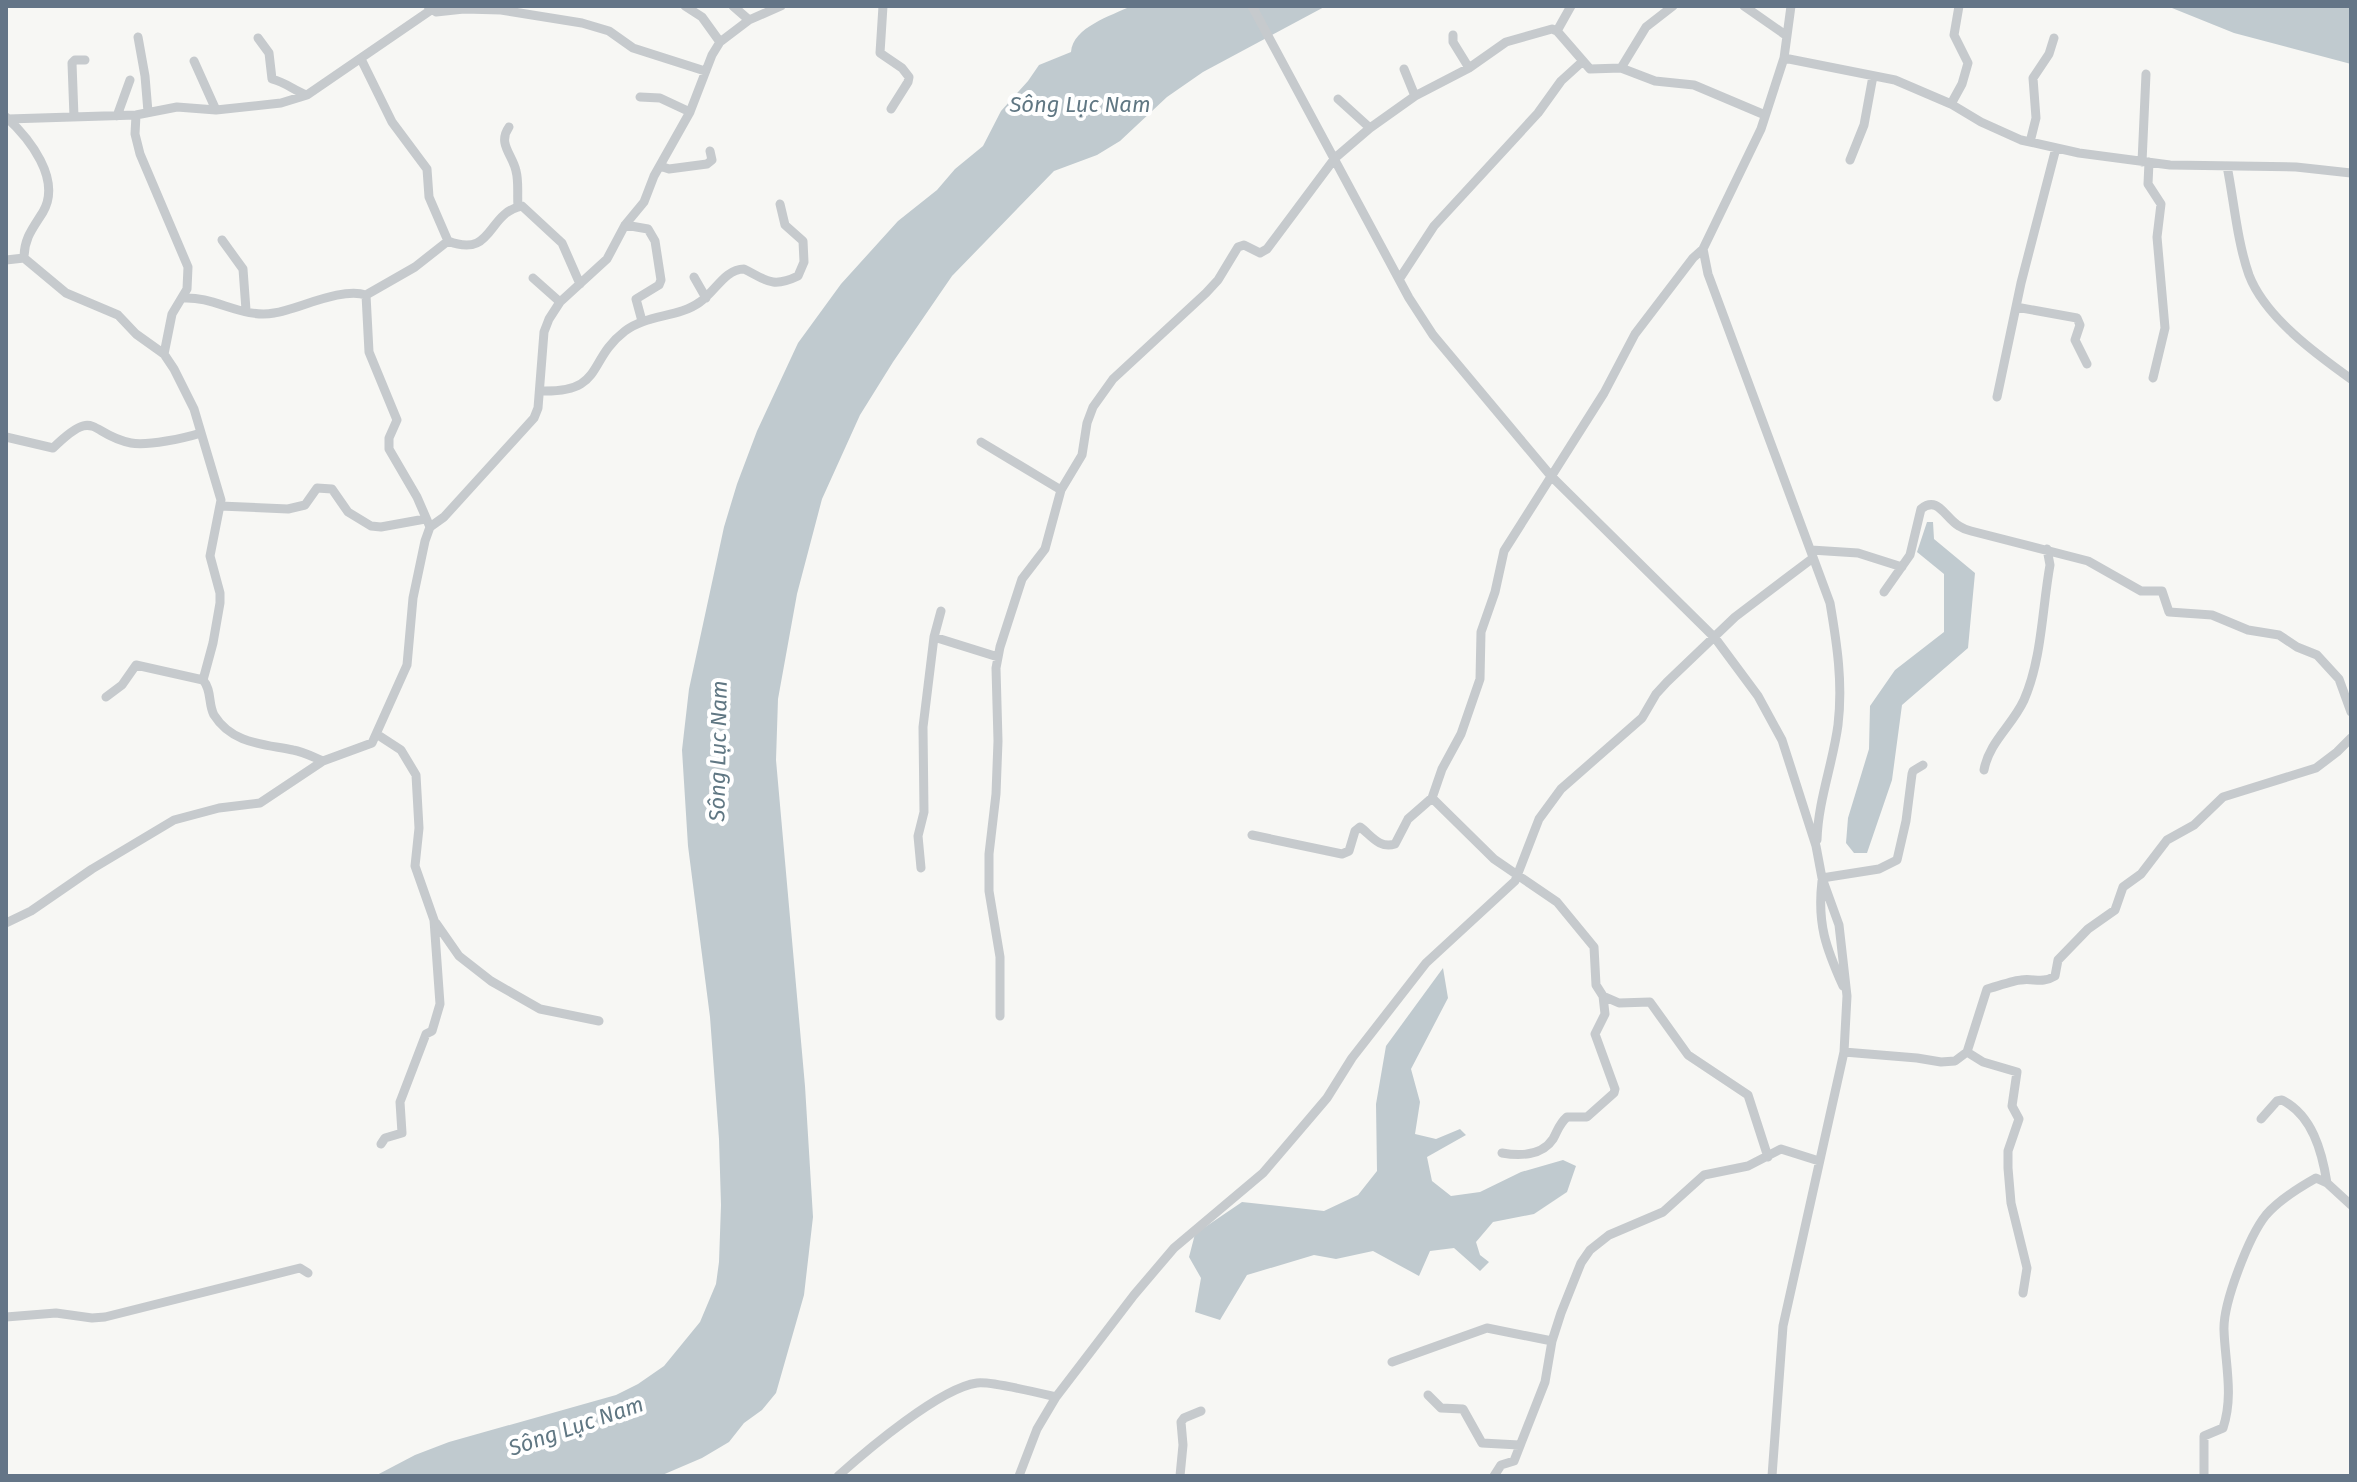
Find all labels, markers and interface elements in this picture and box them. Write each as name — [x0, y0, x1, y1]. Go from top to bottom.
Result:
water label: Sông Lục Nam — [1008, 91, 1151, 118]
water label: Sông Lục Nam — [703, 680, 733, 823]
water label: Sông Lục Nam — [504, 1390, 647, 1462]

